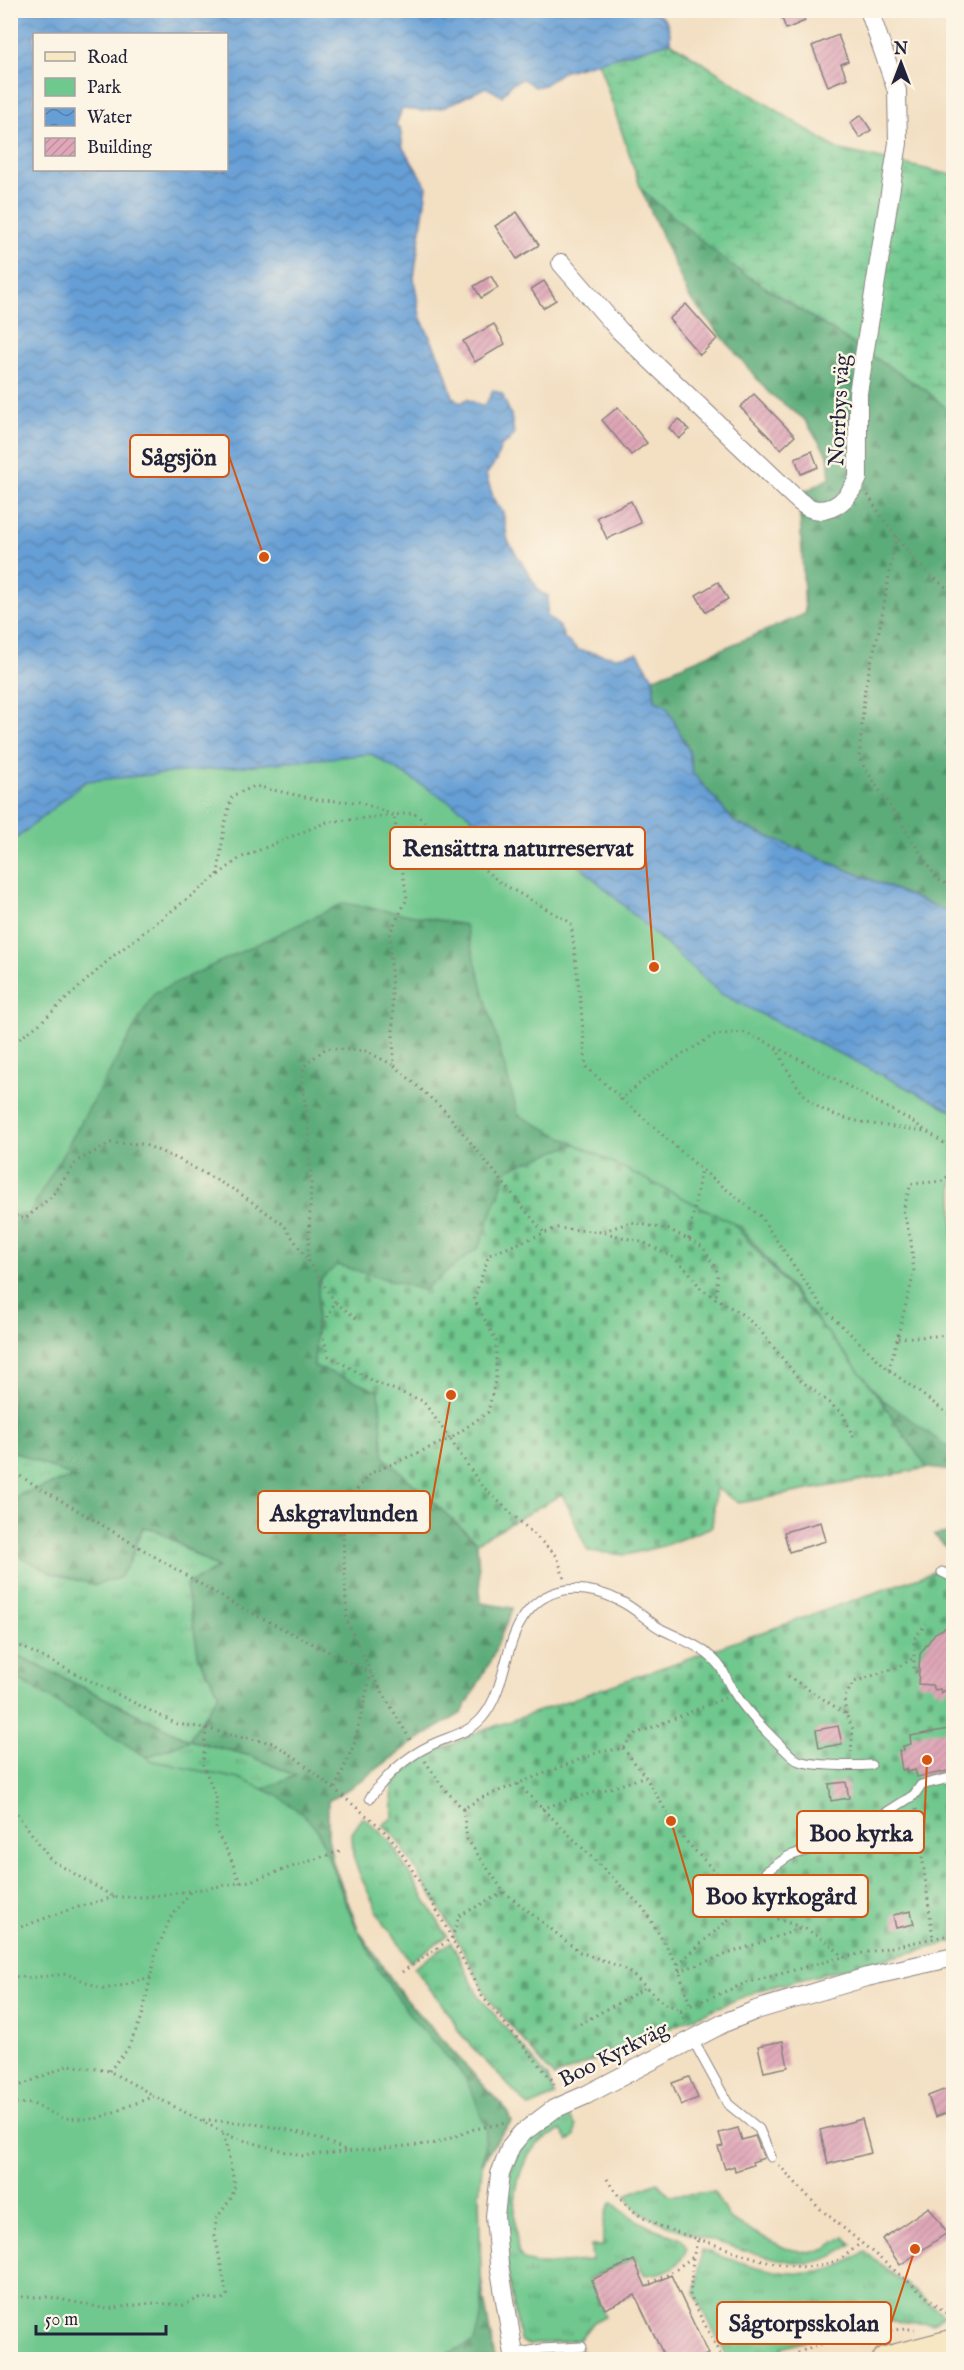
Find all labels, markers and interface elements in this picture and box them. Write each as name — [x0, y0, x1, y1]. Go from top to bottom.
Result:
legend — [33, 33, 228, 171]
north arrow — [871, 33, 931, 93]
text: N — [893, 40, 908, 60]
text: Road — [87, 47, 128, 70]
text: Park — [87, 77, 122, 100]
text: Water — [87, 107, 132, 130]
text: Building — [87, 137, 152, 160]
street label: Norrbys väg — [823, 352, 857, 467]
callout: Sågsjön — [130, 435, 229, 477]
text: Sågsjön — [141, 443, 217, 474]
callout: Rensättra naturreservat — [390, 827, 645, 869]
text: Rensättra naturreservat — [402, 834, 635, 865]
callout: Askgravlunden — [258, 1491, 430, 1533]
text: Askgravlunden — [269, 1499, 418, 1530]
callout: Boo kyrka — [797, 1811, 924, 1853]
text: Boo kyrka — [809, 1819, 913, 1850]
callout: Boo kyrkogård — [693, 1875, 868, 1917]
text: Boo kyrkogård — [706, 1882, 858, 1913]
street label: Boo Kyrkväg — [554, 2015, 674, 2094]
scale bar — [36, 2298, 166, 2336]
callout: Sågtorpsskolan — [717, 2302, 891, 2344]
text: 50 m — [45, 2309, 78, 2332]
text: Sågtorpsskolan — [729, 2309, 880, 2340]

